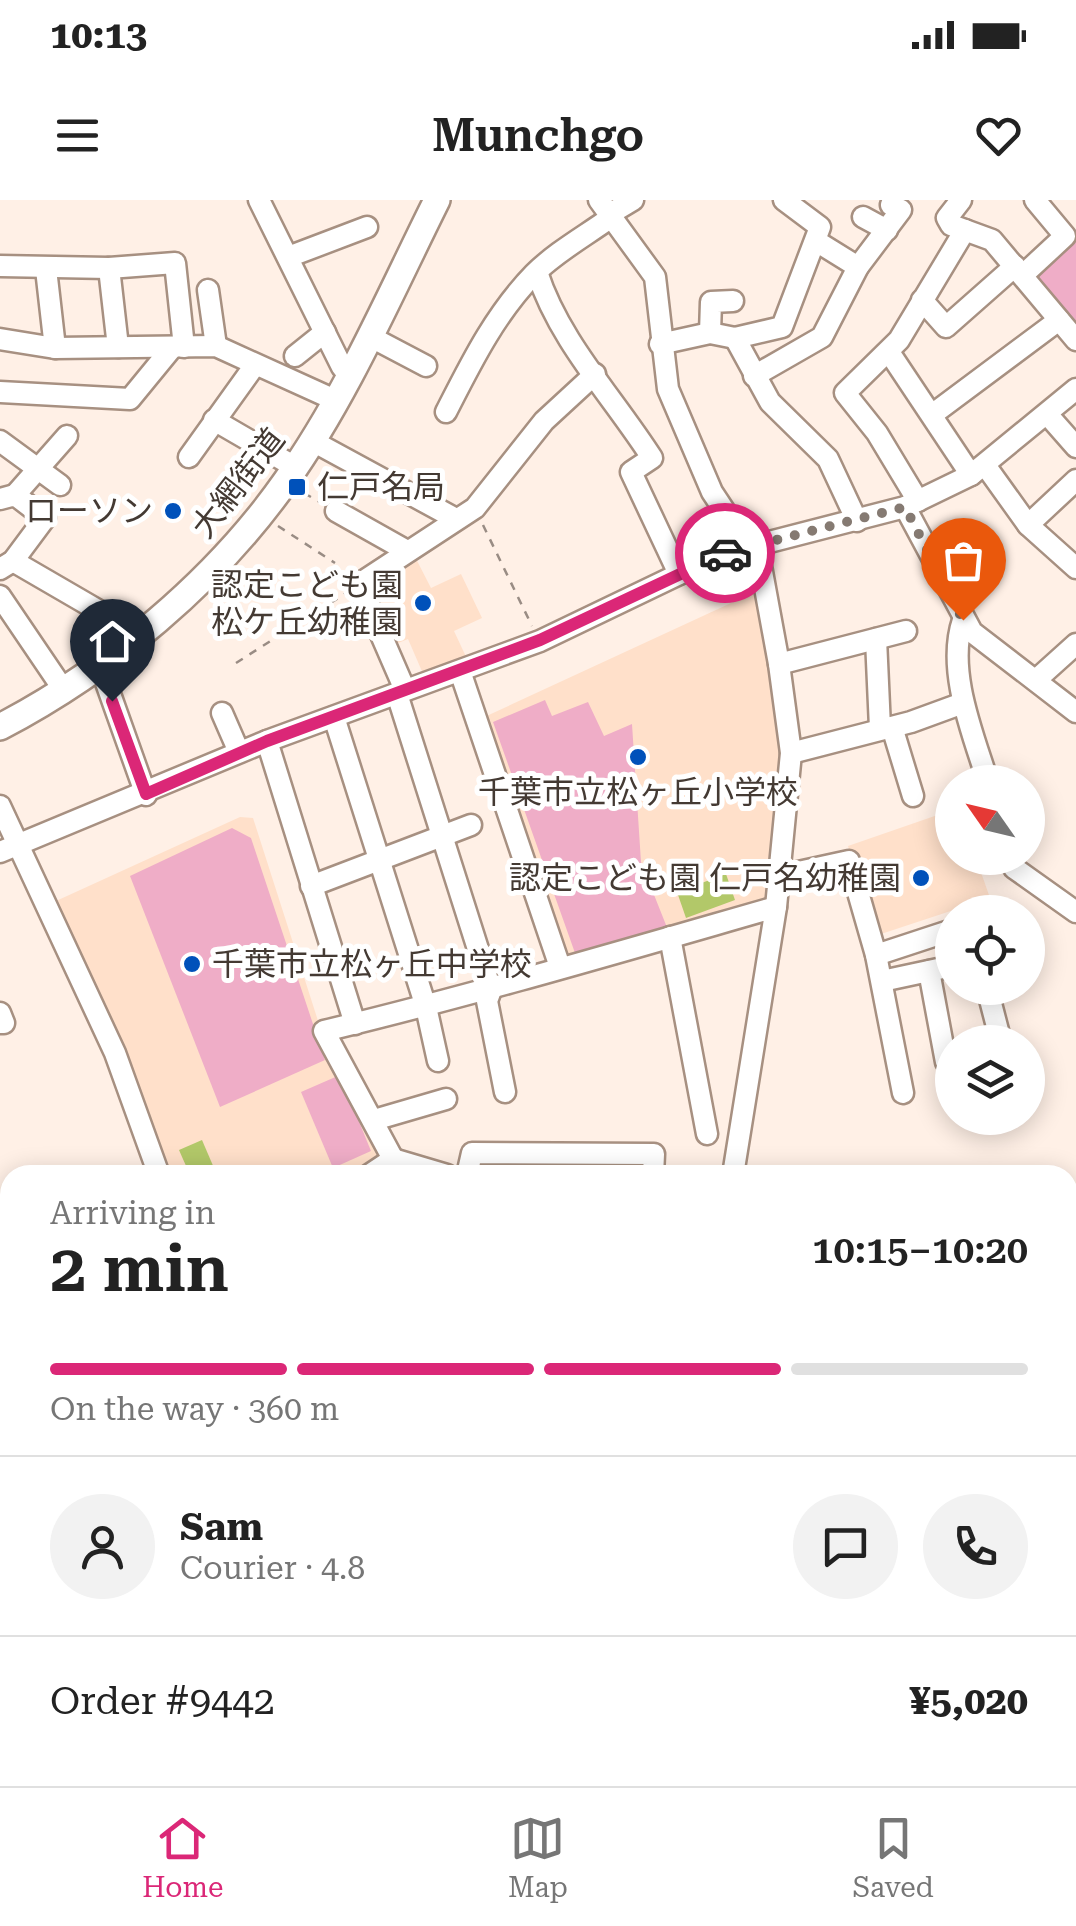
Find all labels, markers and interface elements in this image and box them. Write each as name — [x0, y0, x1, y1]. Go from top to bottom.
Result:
text: 10:13 — [50, 13, 147, 57]
icon: menu — [50, 108, 105, 163]
icon: heart — [971, 108, 1026, 163]
text: Munchgo — [432, 109, 644, 162]
street label: 大網街道 — [184, 421, 292, 545]
place label: 仁戸名局 — [317, 468, 445, 506]
marker: 仁戸名局 — [286, 476, 308, 498]
place label: ローソン — [25, 492, 153, 530]
marker: ローソン — [162, 500, 184, 522]
courier — [675, 503, 775, 603]
pin — [921, 518, 1006, 621]
icon: car — [698, 526, 753, 581]
icon: bag — [936, 533, 991, 588]
place label: 認定こども園 松ケ丘幼稚園 — [211, 566, 403, 641]
marker: 認定こども園 松ケ丘幼稚園 — [412, 592, 434, 614]
pin — [70, 599, 155, 702]
icon: home — [85, 614, 140, 669]
marker: 千葉市立松ヶ丘小学校 — [627, 746, 649, 768]
north arrow — [935, 765, 1045, 875]
map controls — [935, 765, 1045, 1135]
place label: 千葉市立松ヶ丘小学校 — [478, 773, 798, 811]
place label: 認定こども園 仁戸名幼稚園 — [509, 859, 901, 897]
marker: 認定こども園 仁戸名幼稚園 — [910, 867, 932, 889]
button: locate — [935, 895, 1045, 1005]
place label: 千葉市立松ヶ丘中学校 — [212, 945, 532, 983]
marker: 千葉市立松ヶ丘中学校 — [181, 953, 203, 975]
button: layers — [935, 1025, 1045, 1135]
text: Arriving in — [50, 1194, 215, 1232]
text: 10:15–10:20 — [812, 1228, 1028, 1272]
text: 2 min — [50, 1231, 229, 1307]
text: On the way · 360 m — [50, 1390, 339, 1428]
button: person — [50, 1494, 155, 1599]
button: chat — [793, 1494, 898, 1599]
button: phone — [923, 1494, 1028, 1599]
text: Sam — [180, 1505, 263, 1549]
text: Courier · 4.8 — [180, 1549, 365, 1587]
text: Order #9442 — [50, 1679, 275, 1723]
text: ¥5,020 — [909, 1679, 1028, 1723]
tab: Home — [142, 1811, 223, 1904]
tab: Map — [508, 1811, 568, 1904]
tab: Saved — [853, 1811, 934, 1904]

